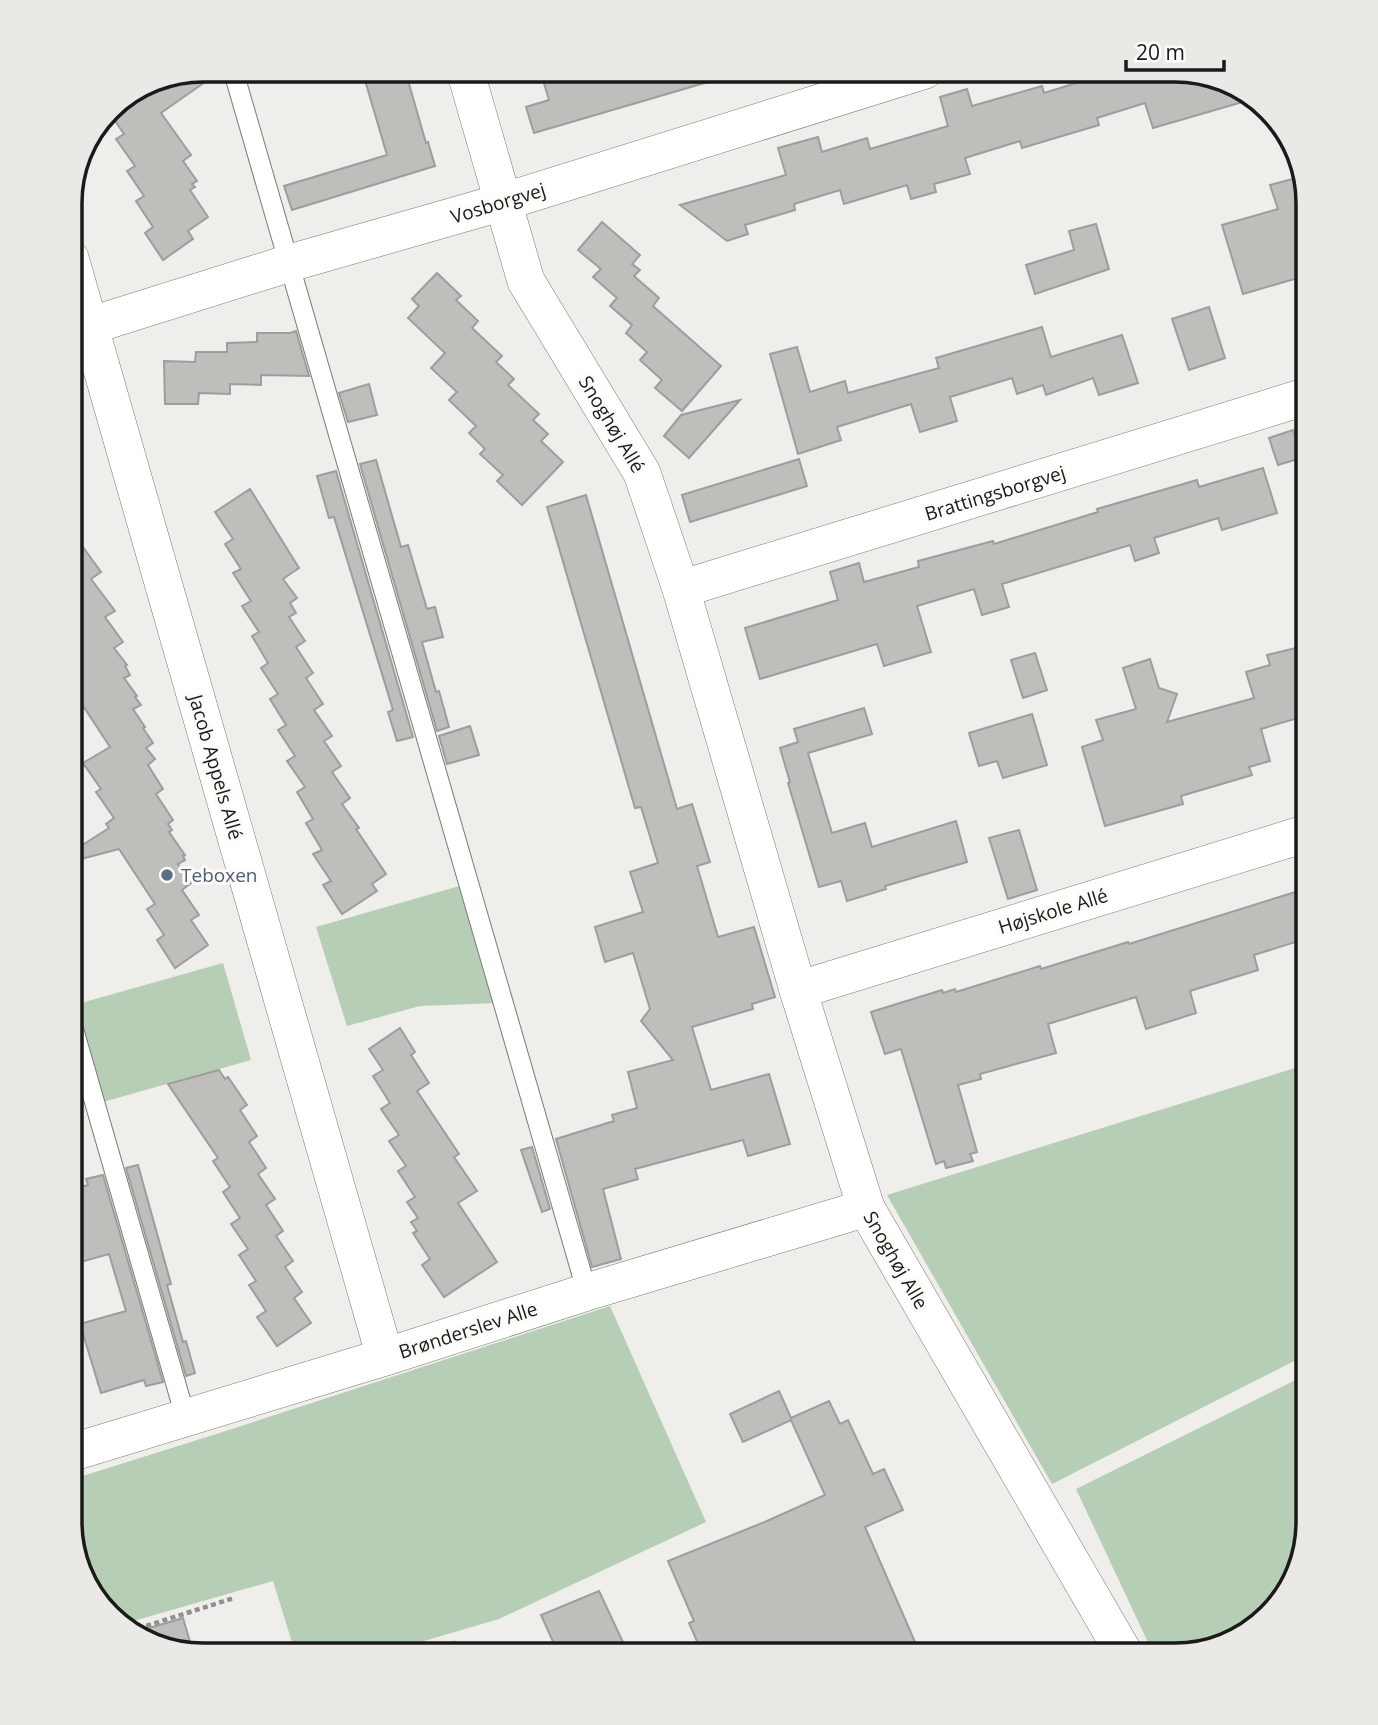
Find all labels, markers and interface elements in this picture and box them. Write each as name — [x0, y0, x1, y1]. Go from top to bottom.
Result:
scale bar — [1126, 28, 1224, 72]
text: 20 m — [1136, 38, 1185, 66]
street label: Vosborgvej — [447, 176, 549, 230]
street label: Snoghøj Allé — [573, 371, 651, 477]
street label: Brattingsborgvej — [921, 459, 1069, 527]
street label: Jacob Appels Allé — [182, 690, 249, 843]
place label: Teboxen — [181, 862, 257, 888]
marker: Teboxen — [159, 867, 175, 883]
street label: Højskole Allé — [995, 882, 1111, 940]
street label: Snoghøj Alle — [858, 1206, 934, 1314]
street label: Brønderslev Alle — [395, 1295, 541, 1365]

